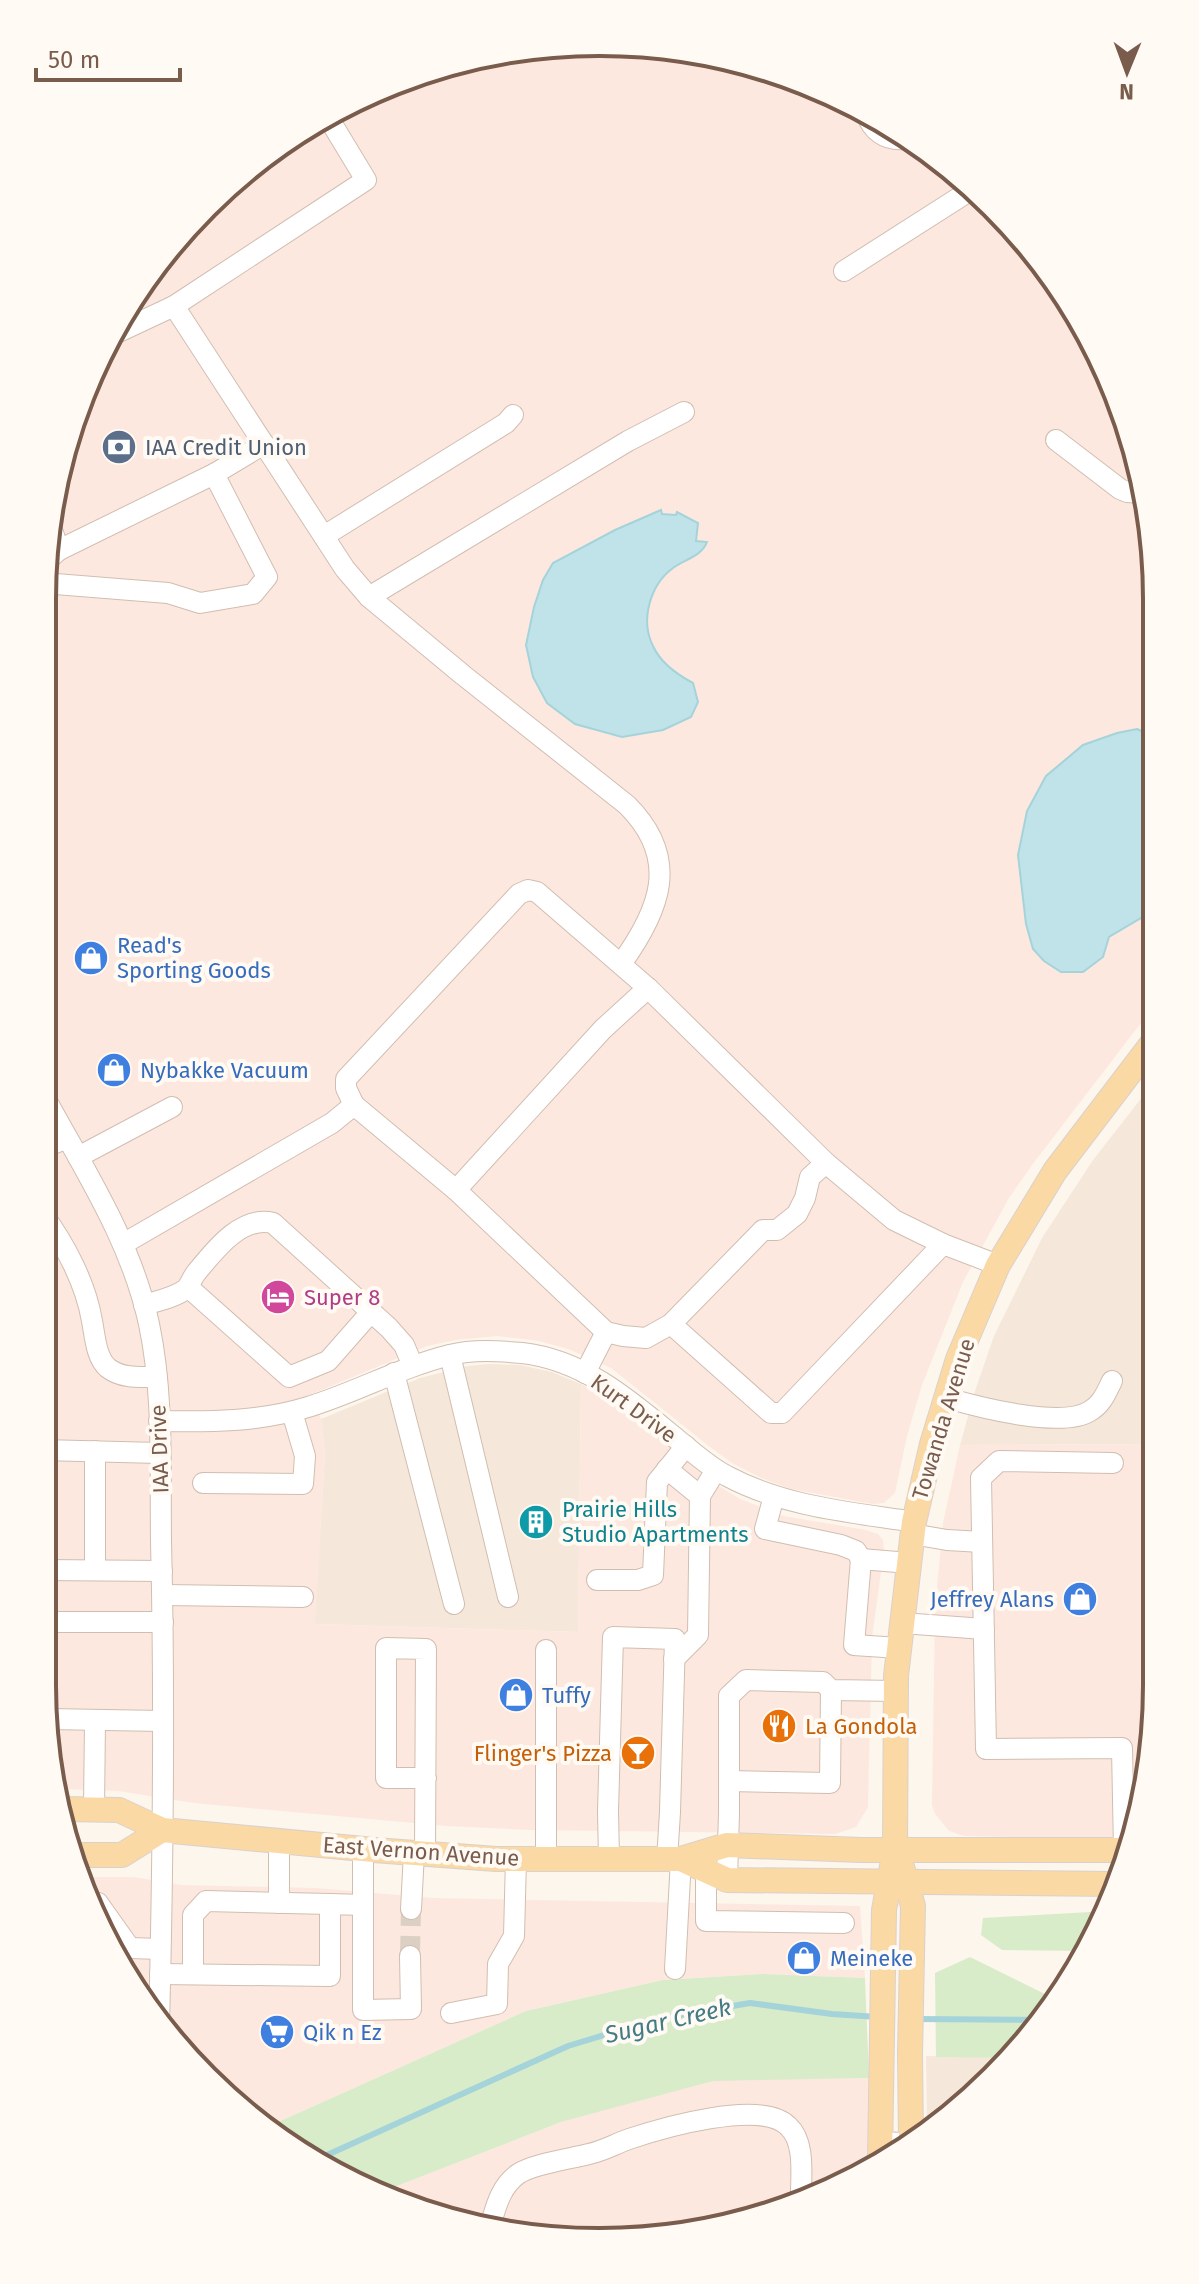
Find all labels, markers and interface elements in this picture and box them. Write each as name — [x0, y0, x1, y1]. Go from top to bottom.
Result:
scale bar — [36, 32, 180, 82]
north arrow — [1087, 32, 1167, 112]
text: 50 m — [48, 46, 100, 74]
text: N — [1119, 78, 1134, 105]
bank icon: IAA Credit Union — [100, 428, 138, 466]
place label: IAA Credit Union — [145, 434, 307, 461]
place label: Read's Sporting Goods — [117, 932, 271, 984]
shop icon: Read's Sporting Goods — [72, 939, 110, 977]
shop icon: Nybakke Vacuum — [95, 1051, 133, 1089]
place label: Nybakke Vacuum — [140, 1057, 309, 1084]
hotel icon: Super 8 — [259, 1278, 297, 1316]
place label: Super 8 — [304, 1284, 380, 1311]
street label: Towanda Avenue — [906, 1335, 981, 1503]
street label: Kurt Drive — [586, 1368, 682, 1449]
street label: IAA Drive — [144, 1404, 175, 1494]
place label: Prairie Hills Studio Apartments — [562, 1496, 749, 1548]
building icon: Prairie Hills Studio Apartments — [517, 1503, 555, 1541]
shop icon: Jeffrey Alans — [1061, 1580, 1099, 1618]
place label: Jeffrey Alans — [930, 1586, 1054, 1613]
shop icon: Tuffy — [497, 1676, 535, 1714]
place label: Tuffy — [542, 1682, 591, 1709]
restaurant icon: La Gondola — [760, 1707, 798, 1745]
place label: La Gondola — [805, 1713, 917, 1740]
bar icon: Flinger's Pizza — [619, 1734, 657, 1772]
place label: Flinger's Pizza — [474, 1740, 612, 1767]
street label: East Vernon Avenue — [322, 1831, 520, 1872]
shop icon: Meineke — [785, 1939, 823, 1977]
place label: Meineke — [830, 1945, 913, 1972]
water label: Sugar Creek — [601, 1993, 734, 2049]
supermarket icon: Qik n Ez — [258, 2013, 296, 2051]
place label: Qik n Ez — [303, 2019, 382, 2046]

